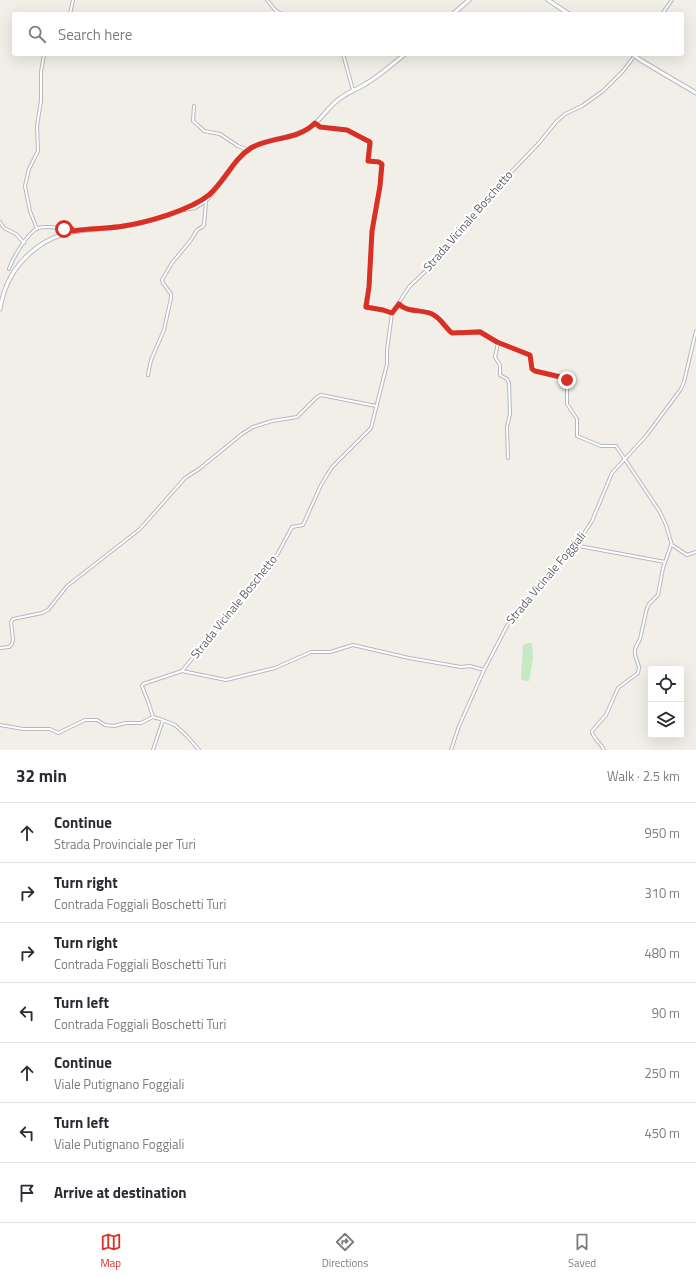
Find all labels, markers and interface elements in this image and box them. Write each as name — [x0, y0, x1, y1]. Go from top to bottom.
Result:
search box — [12, 12, 684, 56]
icon: search — [26, 23, 48, 45]
text: Search here — [58, 23, 132, 46]
street label: Strada Vicinale Boschetto — [418, 166, 517, 276]
route start — [55, 220, 73, 238]
route end — [558, 371, 576, 389]
street label: Strada Vicinale Foggiali — [501, 527, 590, 628]
street label: Strada Vicinale Boschetto — [186, 551, 282, 663]
map controls — [648, 666, 684, 738]
button: locate — [648, 666, 684, 702]
button: layers — [648, 702, 684, 738]
text: 32 min — [16, 763, 67, 789]
text: Walk · 2.5 km — [607, 766, 680, 786]
text: Continue — [54, 811, 112, 834]
icon: ahead — [16, 822, 38, 844]
text: 950 m — [644, 823, 680, 843]
text: Strada Provinciale per Turi — [54, 834, 196, 854]
text: Turn right — [54, 871, 118, 894]
icon: right — [16, 882, 38, 904]
text: 310 m — [644, 883, 680, 903]
text: Contrada Foggiali Boschetti Turi — [54, 894, 226, 914]
text: Turn right — [54, 931, 118, 954]
icon: right — [16, 942, 38, 964]
text: 480 m — [644, 943, 680, 963]
text: Contrada Foggiali Boschetti Turi — [54, 954, 226, 974]
text: Turn left — [54, 991, 109, 1014]
icon: left — [16, 1002, 38, 1024]
text: 90 m — [652, 1003, 680, 1023]
text: Contrada Foggiali Boschetti Turi — [54, 1014, 226, 1034]
text: Continue — [54, 1051, 112, 1074]
icon: ahead — [16, 1062, 38, 1084]
text: 250 m — [644, 1063, 680, 1083]
text: Viale Putignano Foggiali — [54, 1074, 184, 1094]
text: Turn left — [54, 1111, 109, 1134]
icon: left — [16, 1122, 38, 1144]
text: 450 m — [644, 1123, 680, 1143]
text: Viale Putignano Foggiali — [54, 1134, 184, 1154]
text: Arrive at destination — [54, 1181, 187, 1204]
icon: arrive — [16, 1182, 38, 1204]
tab: Map — [100, 1231, 122, 1271]
tab: Directions — [322, 1231, 368, 1271]
tab: Saved — [568, 1231, 596, 1271]

